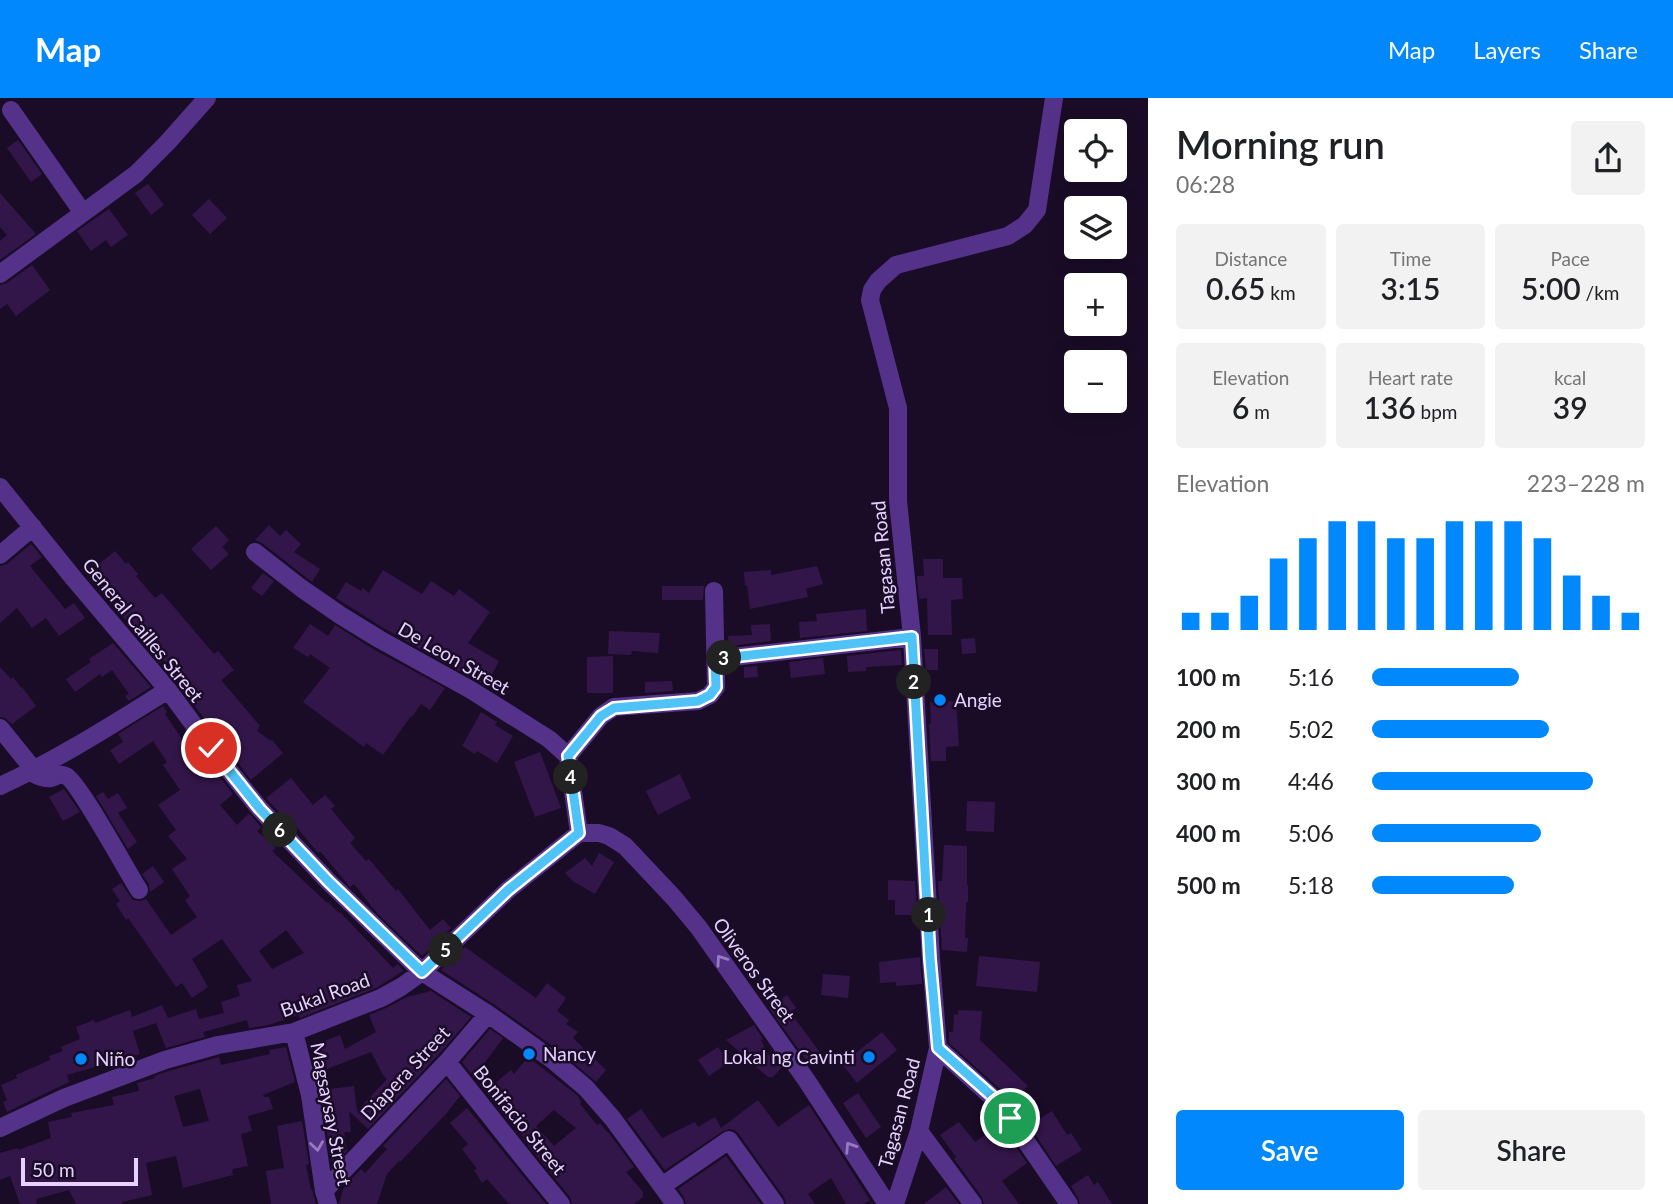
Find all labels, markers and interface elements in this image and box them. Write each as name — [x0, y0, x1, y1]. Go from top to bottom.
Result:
text: Map — [35, 29, 101, 69]
text: Map — [1388, 35, 1435, 64]
text: Layers — [1473, 35, 1541, 64]
text: Share — [1579, 35, 1638, 64]
map controls — [1064, 119, 1127, 413]
button: locate — [1064, 119, 1127, 182]
text: Morning run — [1176, 121, 1385, 167]
button: share — [1571, 121, 1645, 195]
text: 06:28 — [1176, 170, 1235, 198]
button: layers — [1064, 196, 1127, 259]
text: Distance — [1214, 247, 1287, 270]
text: Time — [1390, 247, 1431, 270]
text: Pace — [1550, 247, 1590, 270]
text: 0.65 — [1206, 270, 1265, 306]
text: 3:15 — [1381, 270, 1440, 306]
text: 5:00 — [1521, 270, 1581, 306]
button: + — [1064, 273, 1127, 336]
text: km — [1265, 281, 1296, 304]
text: /km — [1581, 281, 1619, 304]
button: − — [1064, 350, 1127, 413]
text: Elevation — [1212, 366, 1289, 389]
text: Heart rate — [1368, 366, 1453, 389]
text: kcal — [1554, 366, 1586, 389]
text: 6 — [1232, 389, 1249, 425]
text: 136 — [1364, 389, 1416, 425]
text: 39 — [1553, 389, 1588, 425]
text: m — [1249, 400, 1270, 423]
text: bpm — [1416, 400, 1457, 423]
text: Elevation — [1176, 469, 1269, 497]
text: 223–228 m — [1527, 469, 1645, 497]
street label: Tagasan Road — [866, 500, 899, 614]
street label: General Cailles Street — [78, 553, 209, 707]
street label: De Leon Street — [395, 616, 514, 699]
pin: 3 — [706, 640, 742, 676]
text: 3 — [718, 646, 729, 669]
text: 100 m — [1176, 663, 1241, 691]
text: 5:16 — [1288, 663, 1334, 691]
pin: 2 — [897, 664, 932, 700]
text: 2 — [908, 670, 919, 693]
place label: Angie — [954, 688, 1002, 711]
marker: Angie — [932, 692, 948, 708]
text: 200 m — [1176, 715, 1241, 743]
text: 5:02 — [1288, 715, 1334, 743]
pin — [181, 718, 241, 778]
icon: check — [192, 729, 230, 767]
pin: 4 — [554, 760, 588, 794]
text: 4 — [565, 765, 576, 788]
text: 300 m — [1176, 767, 1241, 795]
text: 4:46 — [1288, 767, 1334, 795]
pin: 6 — [262, 812, 298, 848]
text: 6 — [274, 818, 285, 841]
text: 400 m — [1176, 819, 1241, 847]
text: 5:06 — [1288, 819, 1334, 847]
text: 500 m — [1176, 871, 1241, 899]
text: 5:18 — [1288, 871, 1334, 899]
pin: 1 — [912, 898, 946, 932]
text: 1 — [923, 903, 934, 926]
street label: Oliveros Street — [709, 913, 800, 1027]
pin: 5 — [428, 932, 464, 968]
text: 5 — [440, 938, 451, 961]
one-way arrow — [717, 955, 729, 968]
street label: Bukal Road — [277, 968, 373, 1021]
street label: Diapera Street — [355, 1021, 454, 1124]
street label: Magsaysay Street — [306, 1040, 357, 1188]
place label: Nancy — [543, 1042, 596, 1065]
place label: Lokal ng Cavinti — [723, 1045, 855, 1068]
marker: Nancy — [521, 1046, 537, 1062]
place label: Niño — [95, 1047, 135, 1070]
marker: Lokal ng Cavinti — [861, 1049, 877, 1065]
marker: Niño — [73, 1051, 89, 1067]
street label: Tagasan Road — [873, 1055, 924, 1170]
street label: Bonifacio Street — [469, 1061, 571, 1179]
pin — [980, 1088, 1040, 1148]
icon: arrive — [991, 1099, 1029, 1137]
button: Save — [1176, 1110, 1404, 1190]
button: Share — [1418, 1110, 1645, 1190]
one-way arrow — [309, 1140, 324, 1152]
one-way arrow — [846, 1142, 858, 1155]
scale bar — [21, 1155, 138, 1187]
text: 50 m — [32, 1158, 75, 1181]

